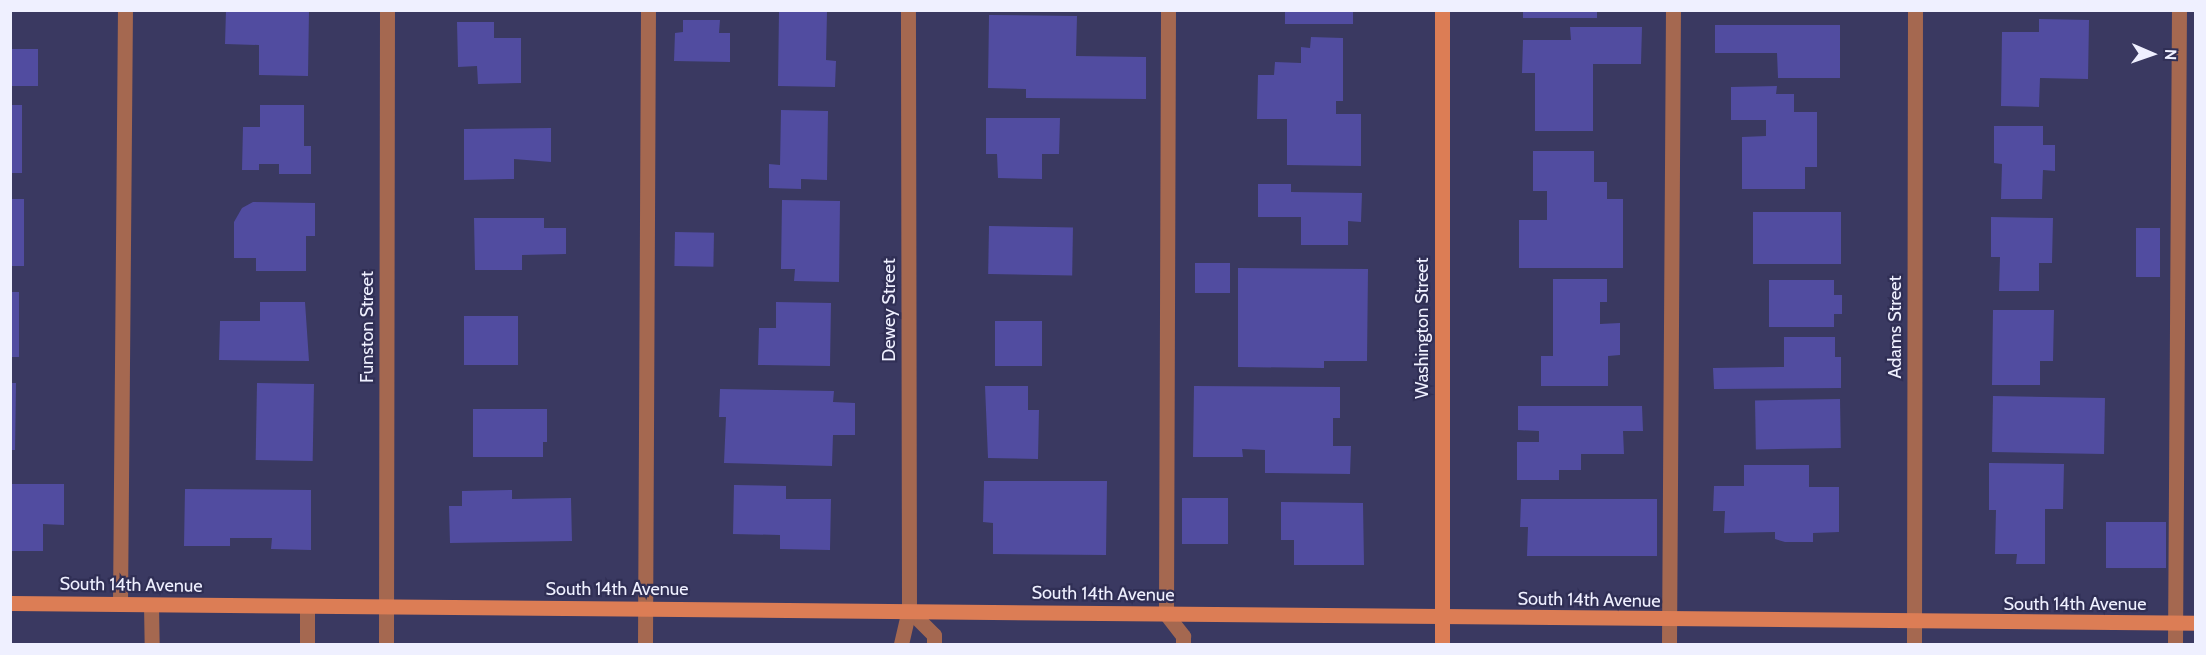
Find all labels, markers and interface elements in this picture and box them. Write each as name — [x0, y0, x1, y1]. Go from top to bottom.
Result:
north arrow — [2122, 24, 2182, 84]
text: N — [2161, 49, 2180, 61]
street label: Washington Street — [1411, 257, 1433, 399]
street label: Dewey Street — [878, 258, 900, 362]
street label: Funston Street — [356, 271, 378, 383]
street label: Adams Street — [1884, 275, 1906, 379]
street label: South 14th Avenue — [59, 573, 203, 597]
street label: South 14th Avenue — [546, 578, 688, 600]
street label: South 14th Avenue — [1031, 582, 1175, 606]
street label: South 14th Avenue — [1517, 588, 1661, 612]
street label: South 14th Avenue — [2004, 593, 2146, 615]

